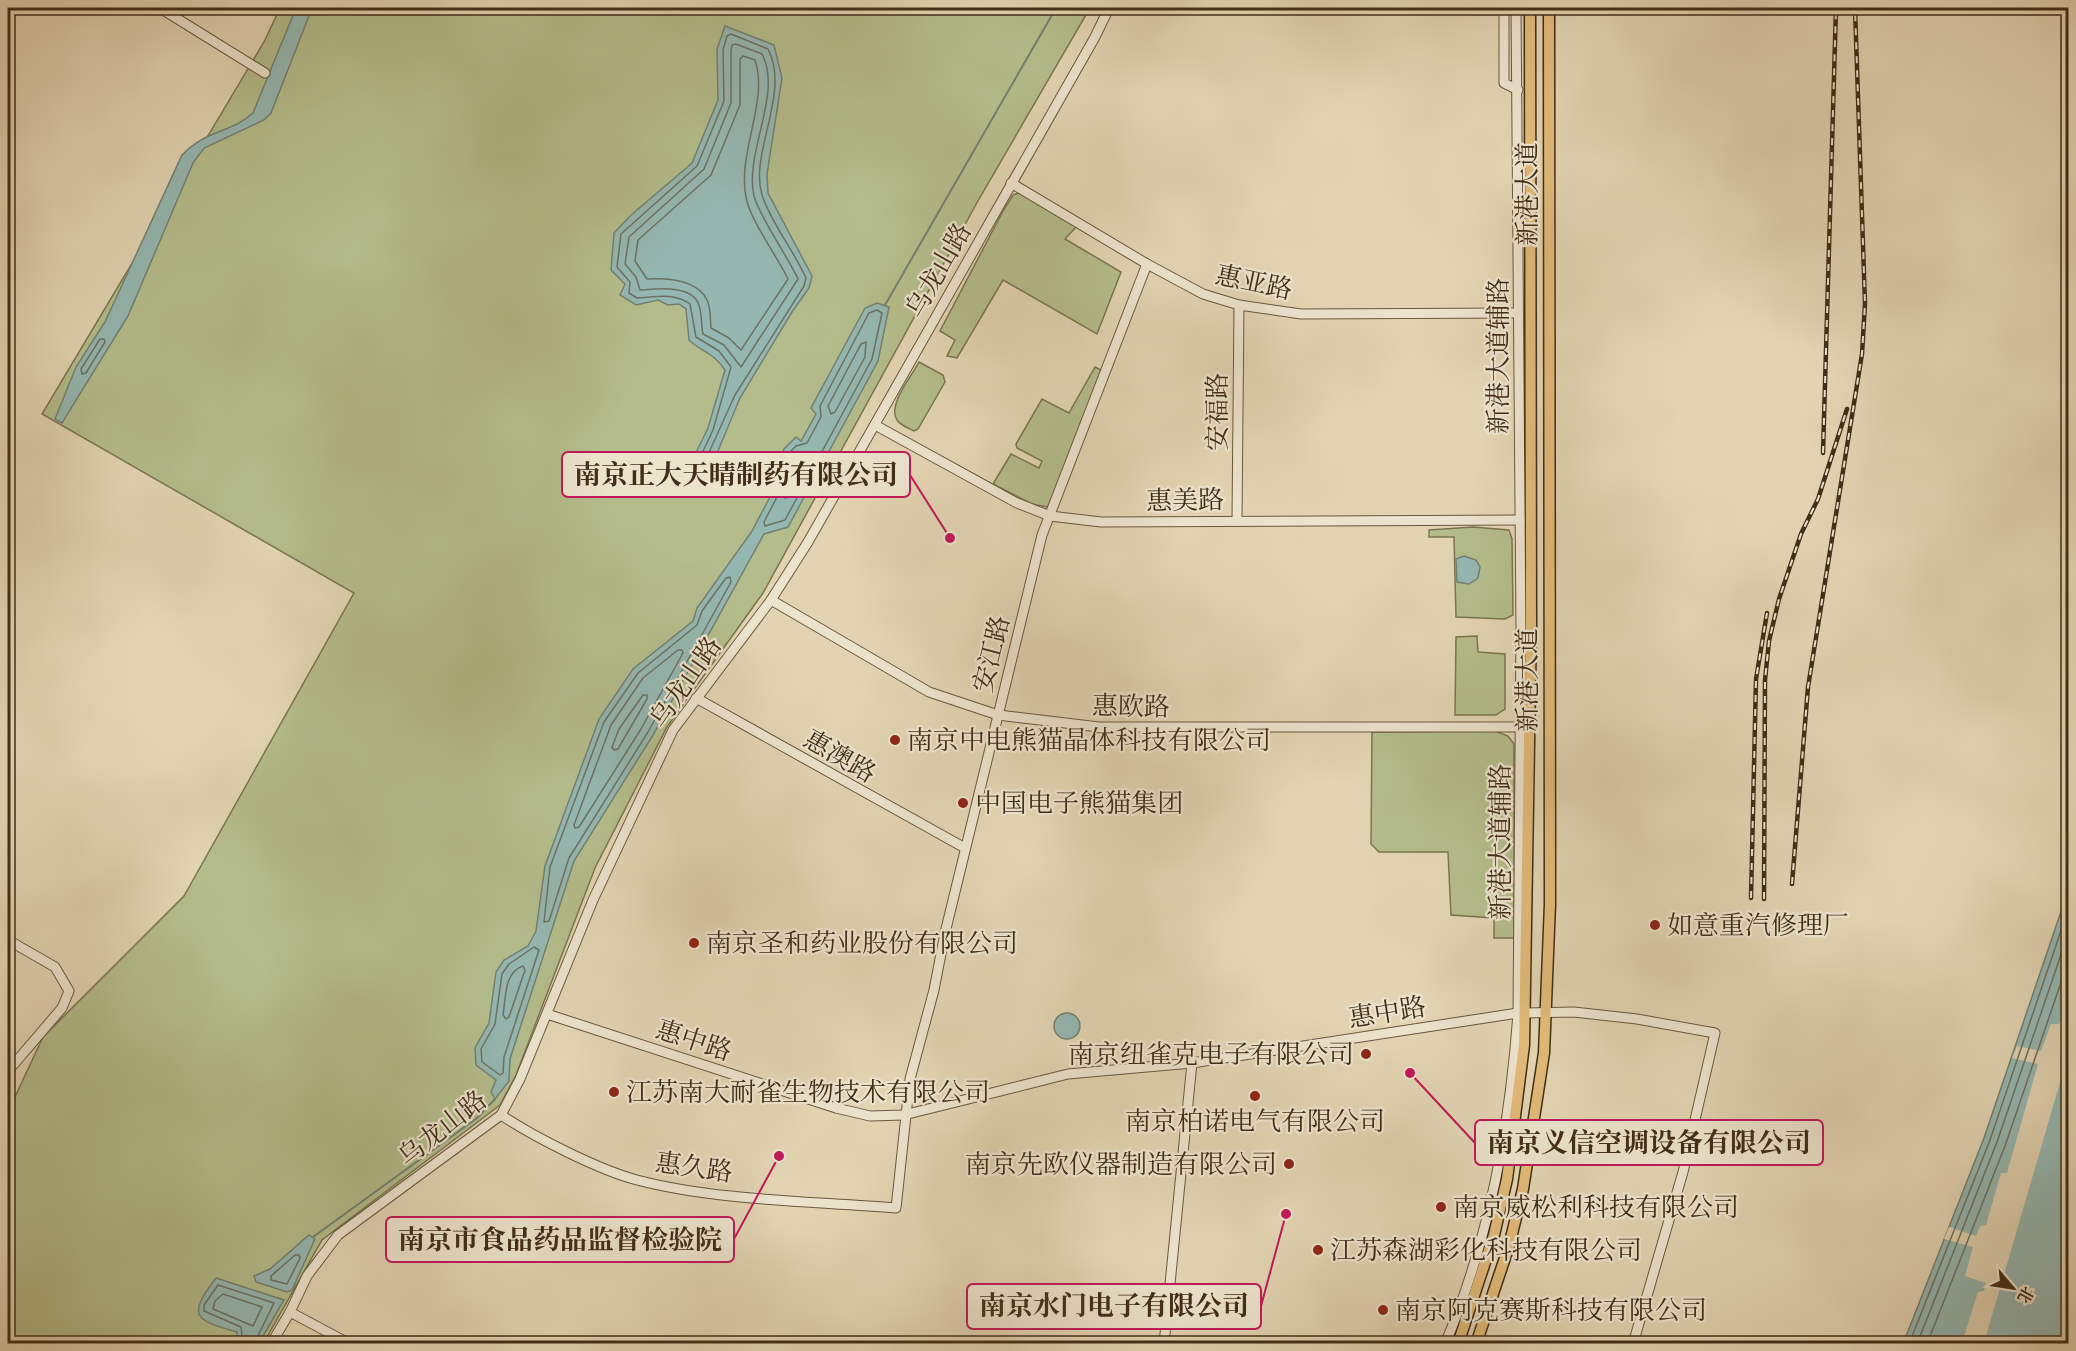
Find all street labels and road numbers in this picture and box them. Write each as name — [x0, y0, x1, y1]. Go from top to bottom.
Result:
street label: 新港大道 — [1512, 142, 1545, 246]
street label: 乌龙山路 — [899, 217, 980, 324]
street label: 惠亚路 — [1212, 259, 1295, 308]
street label: 新港大道辅路 — [1483, 278, 1516, 434]
street label: 安福路 — [1202, 373, 1235, 451]
street label: 惠美路 — [1146, 484, 1224, 519]
street label: 安江路 — [967, 613, 1018, 696]
street label: 新港大道 — [1512, 628, 1545, 732]
street label: 乌龙山路 — [643, 631, 730, 735]
street label: 惠欧路 — [1092, 690, 1170, 725]
street label: 惠澳路 — [797, 724, 881, 791]
street label: 新港大道辅路 — [1485, 764, 1518, 920]
street label: 惠中路 — [1346, 991, 1428, 1036]
street label: 惠中路 — [651, 1014, 736, 1069]
street label: 乌龙山路 — [392, 1084, 494, 1174]
street label: 惠久路 — [653, 1147, 735, 1190]

